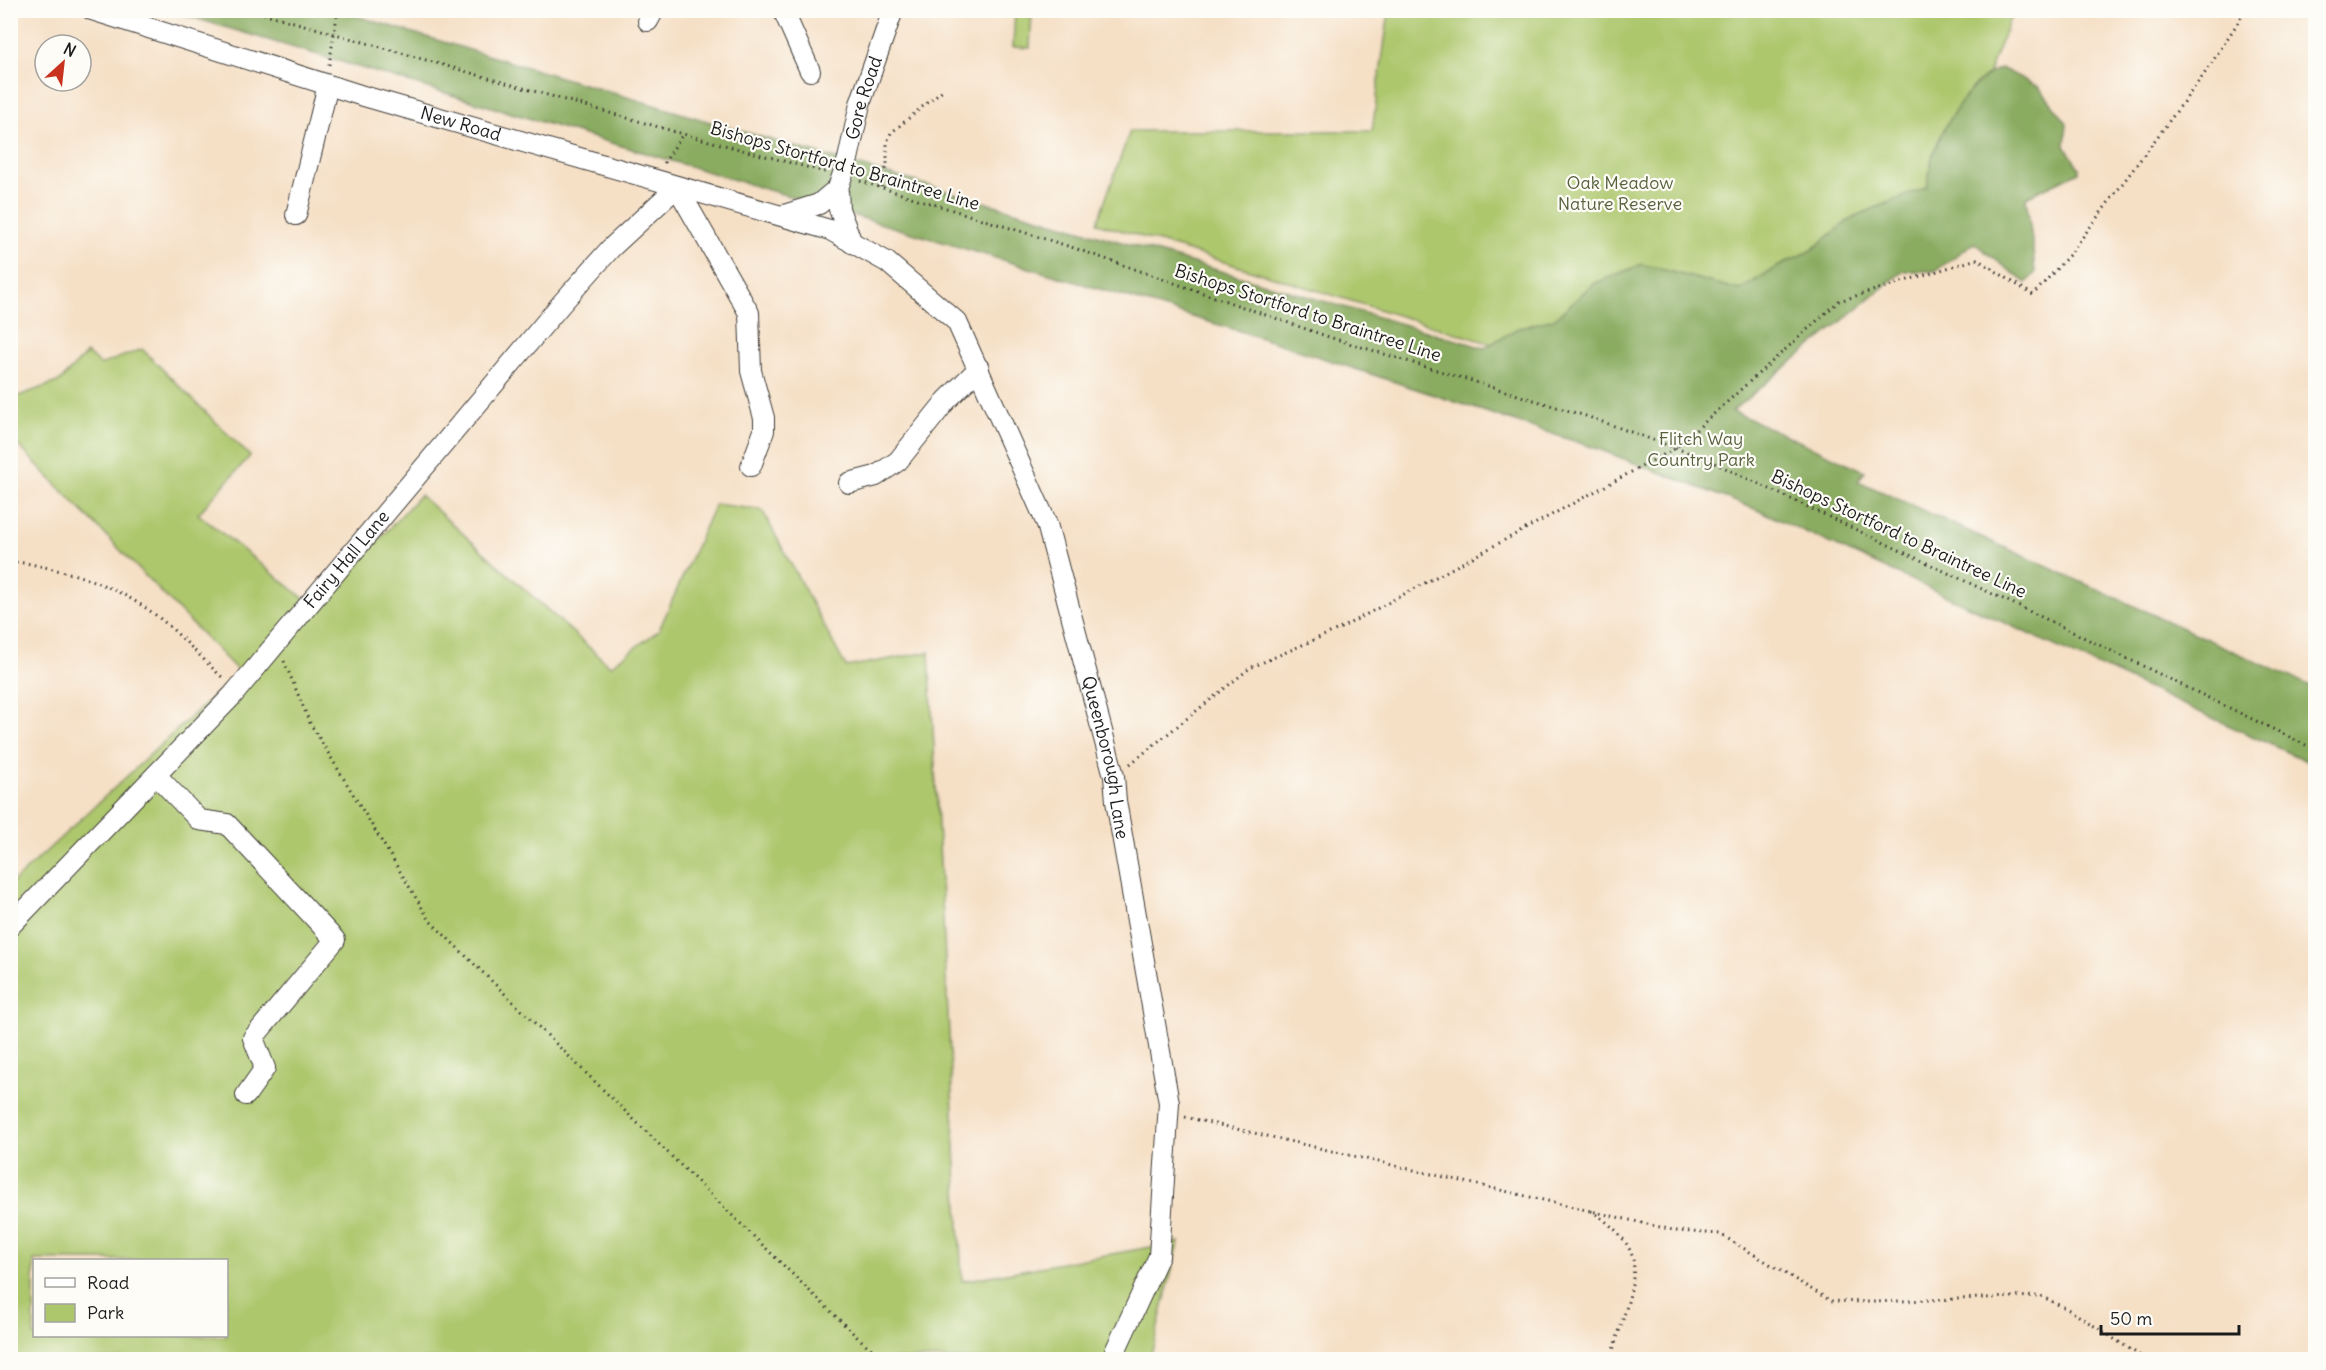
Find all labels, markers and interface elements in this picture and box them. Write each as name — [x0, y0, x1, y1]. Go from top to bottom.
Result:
north arrow — [33, 33, 93, 93]
text: N — [60, 38, 79, 61]
street label: Gore Road — [841, 53, 887, 142]
street label: New Road — [418, 101, 504, 146]
street label: Bishops Stortford to Braintree Line — [708, 116, 982, 215]
park label: Oak Meadow Nature Reserve — [1558, 171, 1682, 215]
street label: Bishops Stortford to Braintree Line — [1172, 259, 1444, 367]
park label: Flitch Way Country Park — [1647, 427, 1755, 471]
street label: Bishops Stortford to Braintree Line — [1768, 464, 2030, 603]
street label: Fairy Hall Lane — [299, 505, 394, 613]
street label: Queenborough Lane — [1077, 673, 1134, 841]
legend — [33, 1259, 228, 1337]
text: Road — [87, 1271, 130, 1294]
scale bar — [2101, 1298, 2239, 1336]
text: Park — [87, 1301, 124, 1324]
text: 50 m — [2110, 1307, 2152, 1330]

